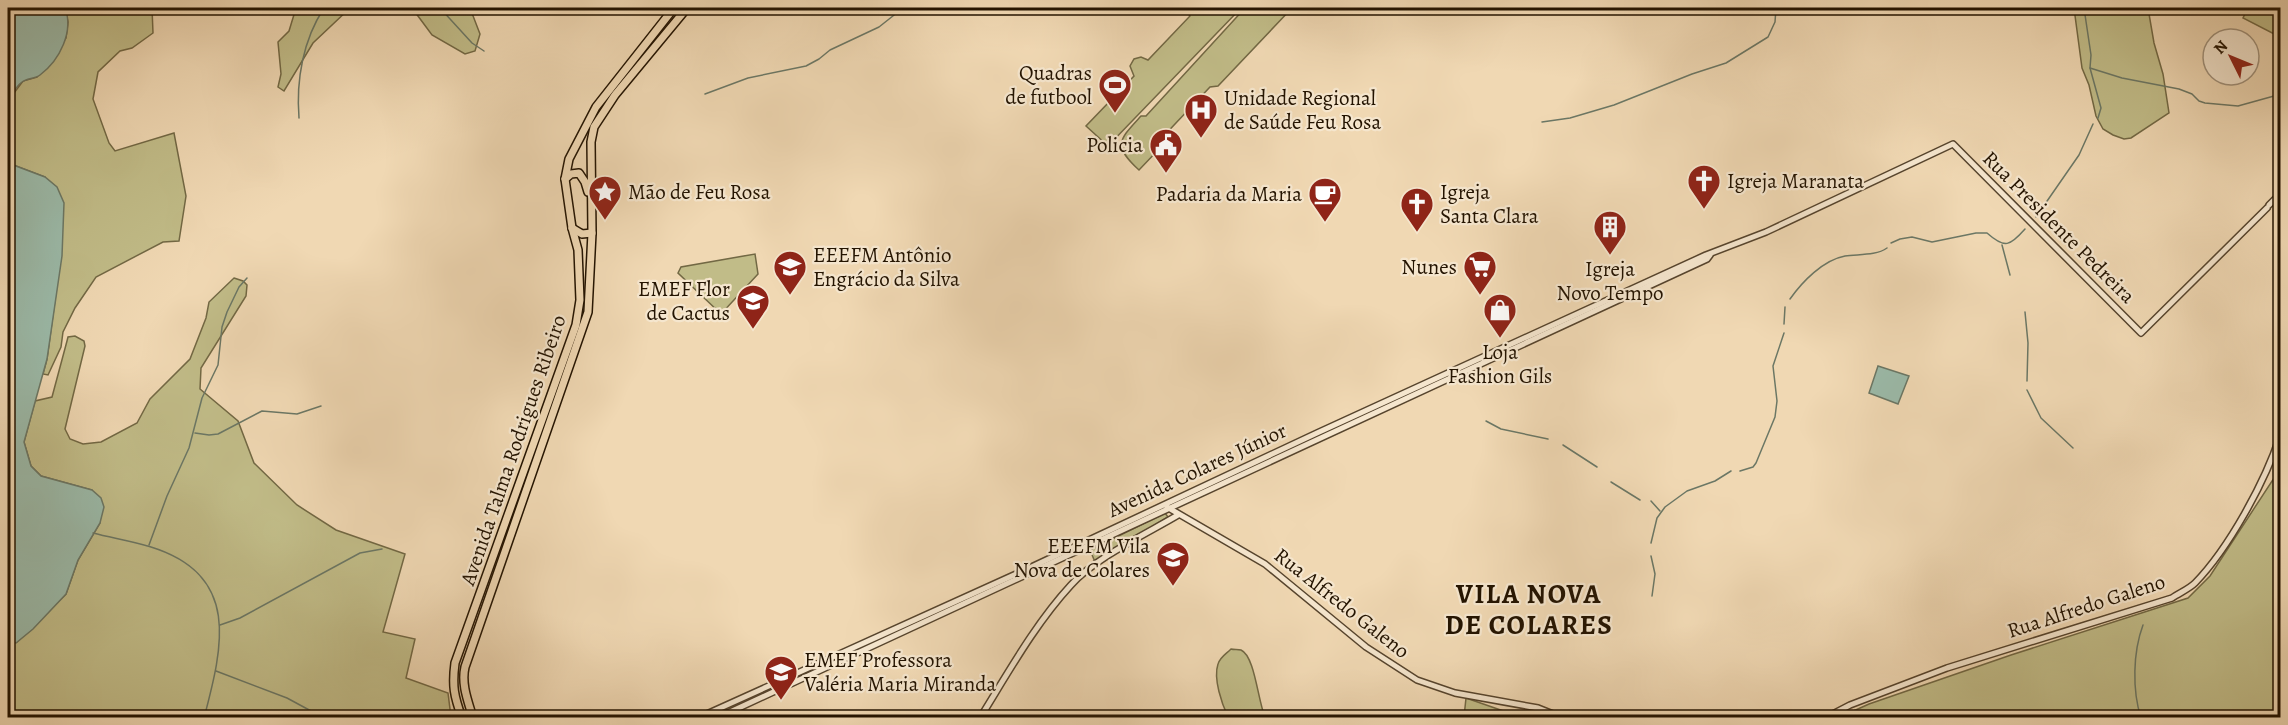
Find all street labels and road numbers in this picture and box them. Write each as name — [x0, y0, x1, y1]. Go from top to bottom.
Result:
street label: Rua Presidente Pedreira — [1977, 145, 2142, 310]
street label: Avenida Talma Rodrigues Ribeiro — [453, 311, 573, 590]
street label: Avenida Colares Júnior — [1102, 416, 1291, 524]
street label: Rua Alfredo Galeno — [1269, 541, 1415, 665]
street label: Rua Alfredo Galeno — [2003, 567, 2169, 645]

